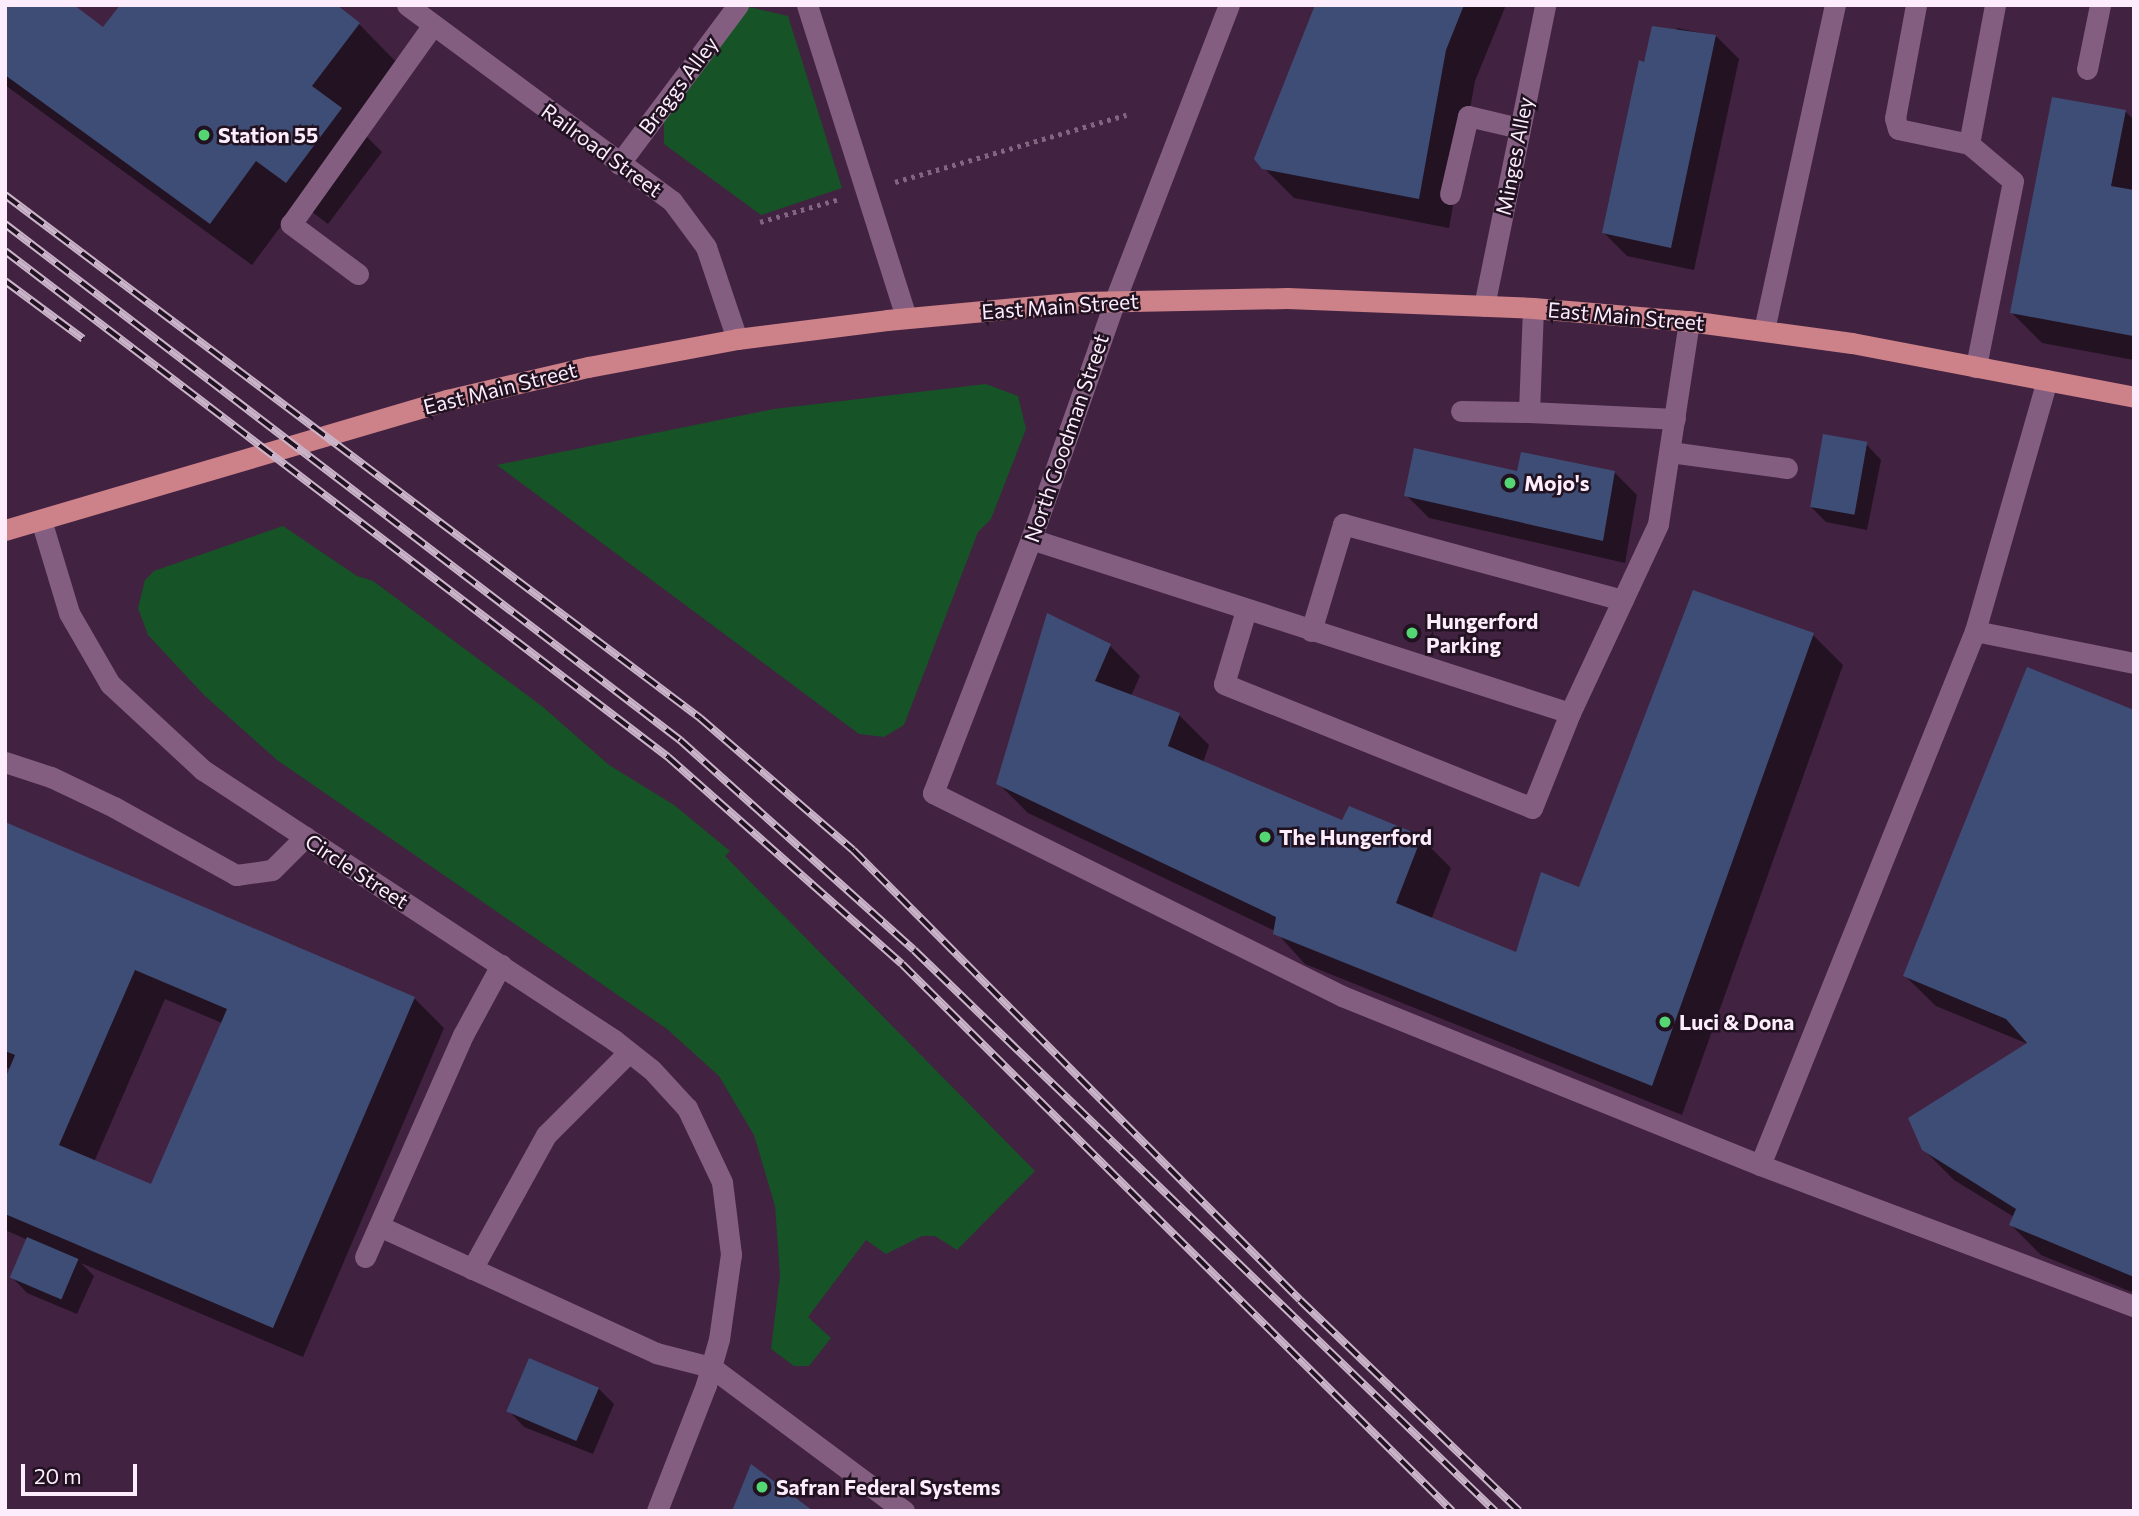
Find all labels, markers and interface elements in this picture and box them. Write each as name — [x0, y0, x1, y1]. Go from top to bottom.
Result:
street label: Braggs Alley — [633, 31, 723, 139]
street label: Minges Alley — [1490, 95, 1538, 217]
street label: Railroad Street — [537, 98, 667, 202]
place label: Station 55 — [218, 122, 318, 148]
marker: Station 55 — [196, 127, 212, 143]
street label: East Main Street — [981, 288, 1139, 324]
street label: East Main Street — [1547, 297, 1705, 335]
street label: North Goodman Street — [1018, 330, 1114, 546]
street label: East Main Street — [421, 357, 579, 419]
place label: Mojo's — [1524, 470, 1590, 496]
marker: Mojo's — [1502, 475, 1518, 491]
place label: Hungerford Parking — [1426, 608, 1538, 658]
marker: Hungerford Parking — [1404, 625, 1420, 641]
place label: The Hungerford — [1279, 824, 1432, 850]
street label: Circle Street — [301, 828, 413, 914]
marker: The Hungerford — [1257, 829, 1273, 845]
place label: Luci & Dona — [1679, 1009, 1794, 1035]
marker: Luci & Dona — [1657, 1014, 1673, 1030]
scale bar — [24, 1450, 140, 1494]
text: 20 m — [34, 1463, 82, 1488]
place label: Safran Federal Systems — [776, 1474, 1000, 1500]
marker: Safran Federal Systems — [754, 1479, 770, 1495]

